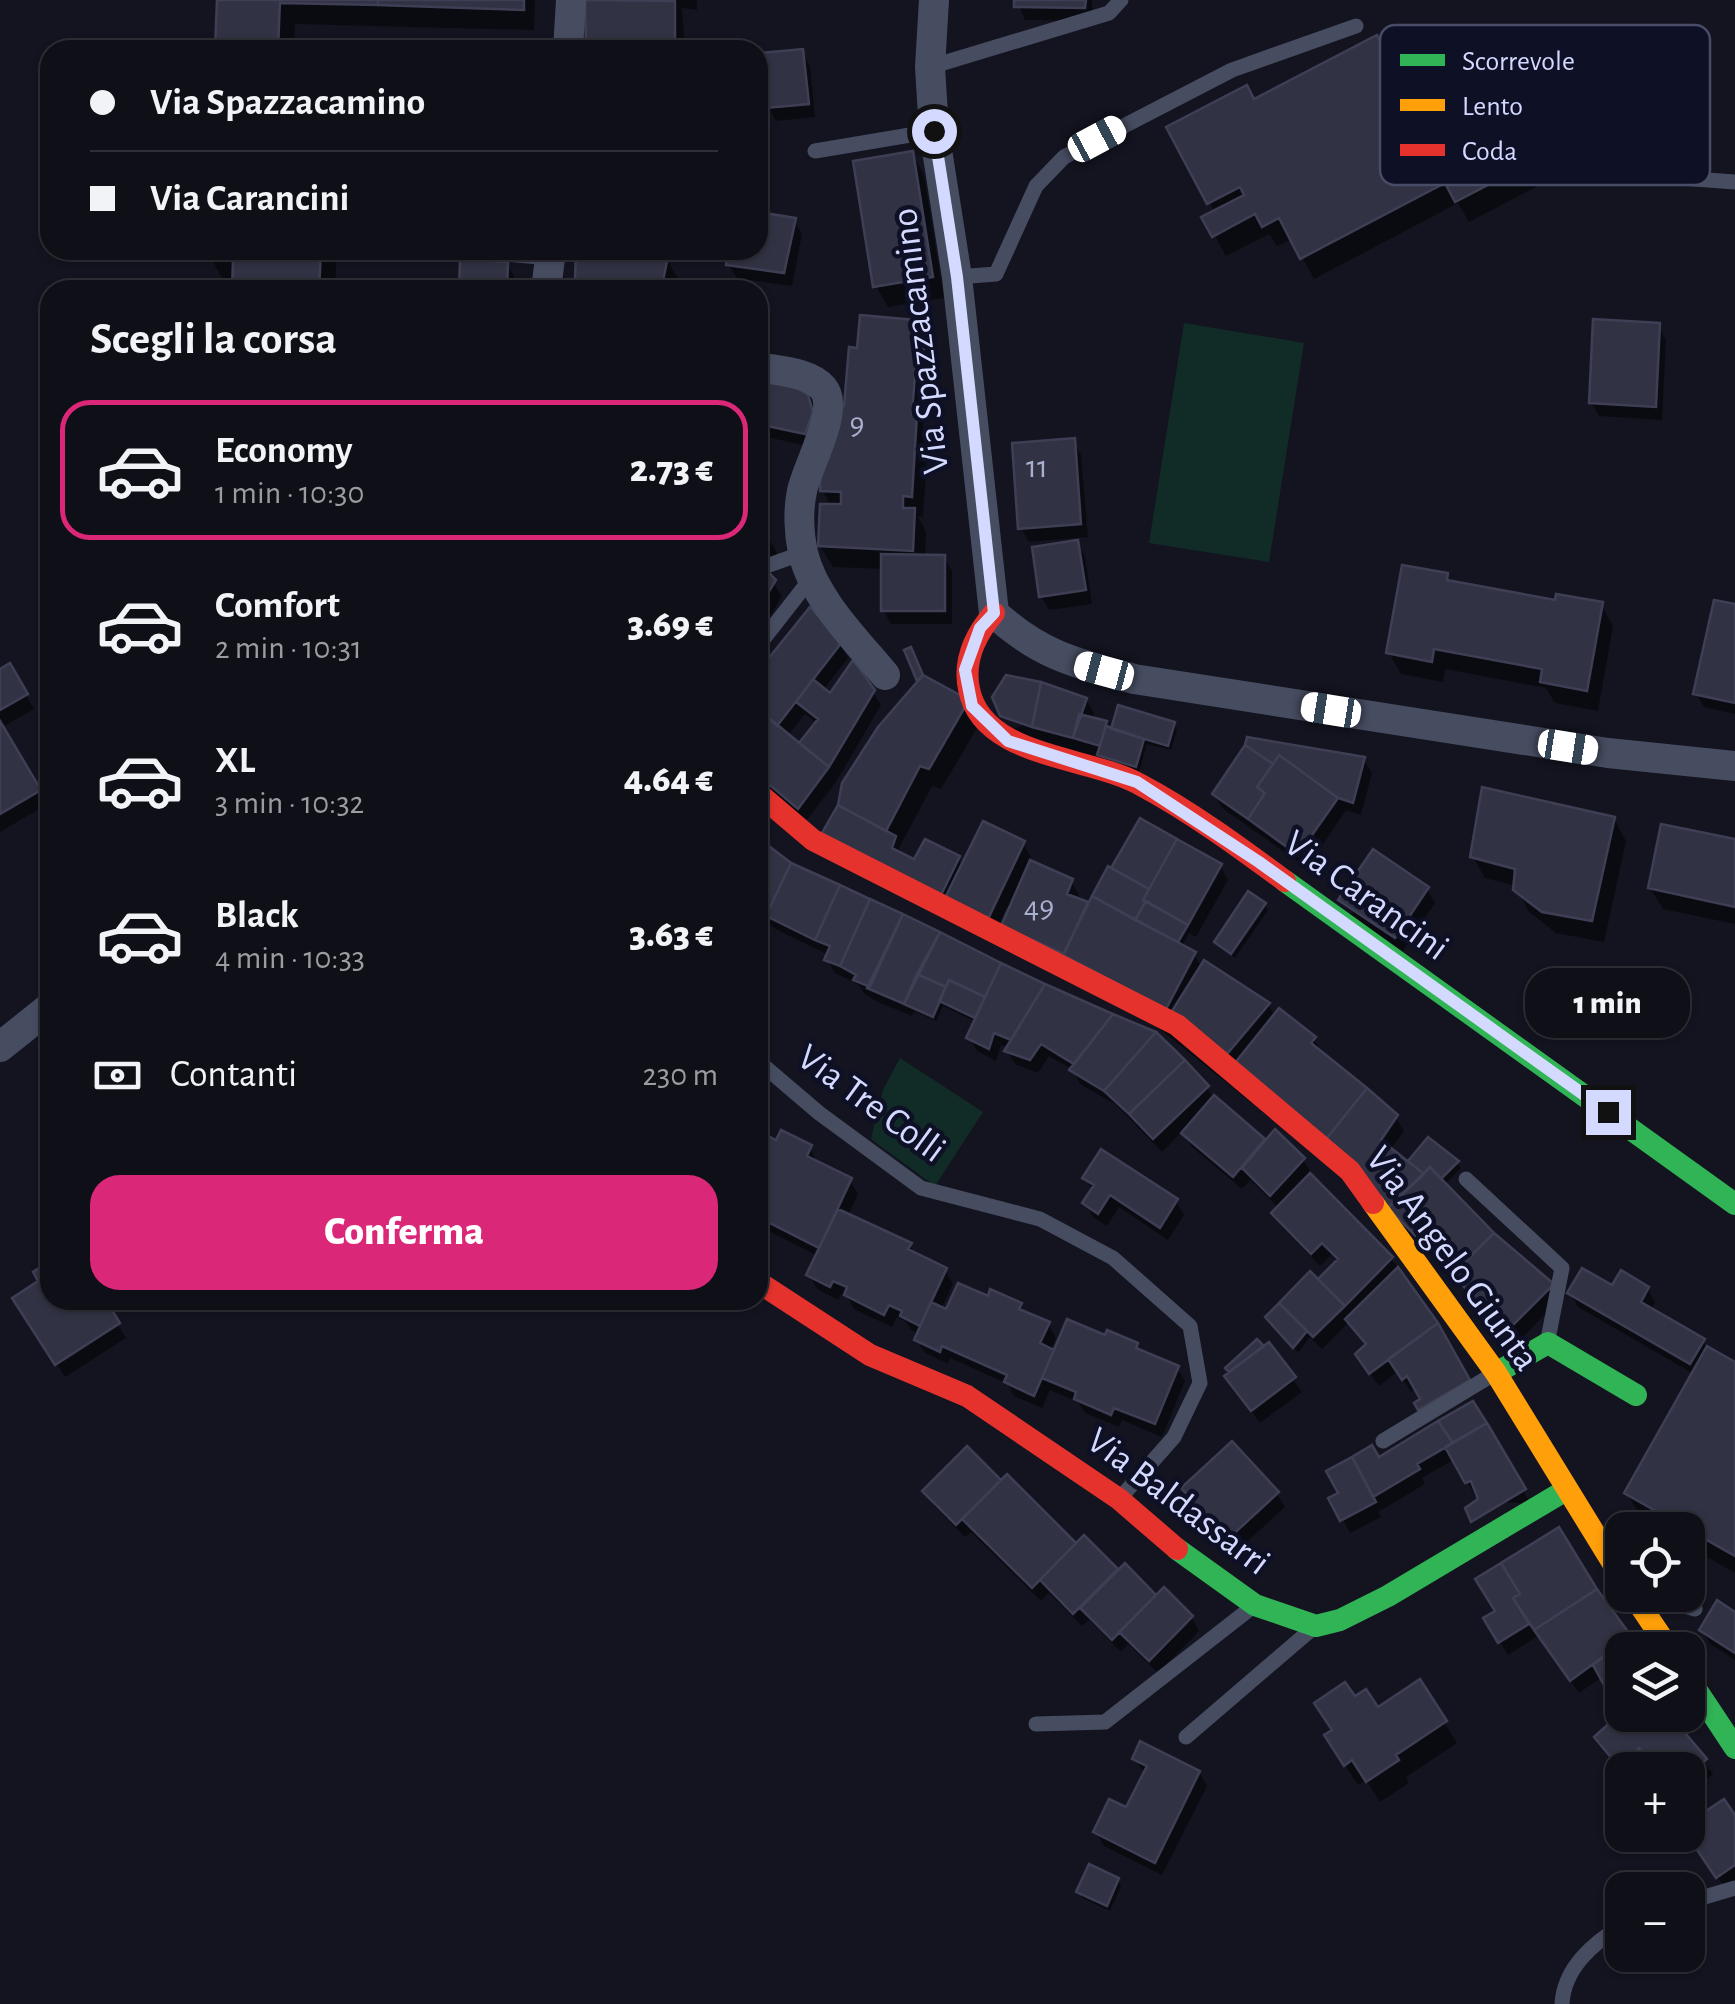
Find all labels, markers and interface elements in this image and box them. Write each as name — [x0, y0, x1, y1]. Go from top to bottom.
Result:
legend — [1380, 25, 1710, 185]
text: Scorrevole — [1462, 48, 1575, 76]
text: Via Spazzacamino — [150, 84, 425, 122]
text: Lento — [1462, 93, 1523, 121]
route start — [912, 109, 957, 154]
car — [1063, 112, 1131, 166]
text: Coda — [1462, 138, 1517, 166]
text: Via Carancini — [150, 180, 350, 218]
street label: Via Spazzacamino — [886, 206, 956, 476]
text: Scegli la corsa — [90, 317, 337, 362]
house number: 9 — [849, 408, 865, 440]
icon: car — [95, 425, 185, 515]
text: Economy — [215, 432, 353, 470]
text: 2.73 € — [630, 451, 713, 489]
house number: 11 — [1026, 451, 1048, 483]
text: 1 min · 10:30 — [215, 477, 364, 509]
icon: car — [95, 580, 185, 670]
text: Comfort — [215, 587, 340, 625]
text: 3.69 € — [627, 606, 713, 644]
text: 2 min · 10:31 — [215, 632, 362, 664]
car — [1071, 649, 1137, 693]
car — [1299, 690, 1363, 730]
car — [1536, 727, 1600, 767]
icon: car — [95, 735, 185, 825]
text: XL — [215, 742, 255, 780]
text: 4.64 € — [624, 761, 713, 799]
text: 3 min · 10:32 — [215, 787, 364, 819]
street label: Via Carancini — [1277, 824, 1455, 968]
icon: car — [95, 890, 185, 980]
house number: 49 — [1024, 891, 1054, 923]
text: Black — [215, 897, 299, 935]
text: 3.63 € — [629, 916, 713, 954]
text: 4 min · 10:33 — [215, 942, 365, 974]
callout: 1 min — [1526, 967, 1690, 1037]
text: 1 min — [1573, 987, 1642, 1019]
street label: Via Tre Colli — [790, 1038, 952, 1170]
icon: cash — [90, 1048, 145, 1103]
text: Contanti — [170, 1056, 297, 1094]
text: 230 m — [642, 1059, 718, 1091]
route end — [1586, 1090, 1631, 1135]
street label: Via Angelo Giunta — [1358, 1140, 1546, 1378]
button: Conferma — [90, 1175, 718, 1290]
street label: Via Baldassarri — [1079, 1421, 1277, 1583]
map controls — [1605, 1512, 1705, 1972]
button: locate — [1605, 1512, 1705, 1612]
button: layers — [1605, 1632, 1705, 1732]
button: + — [1605, 1752, 1705, 1852]
button: − — [1605, 1872, 1705, 1972]

